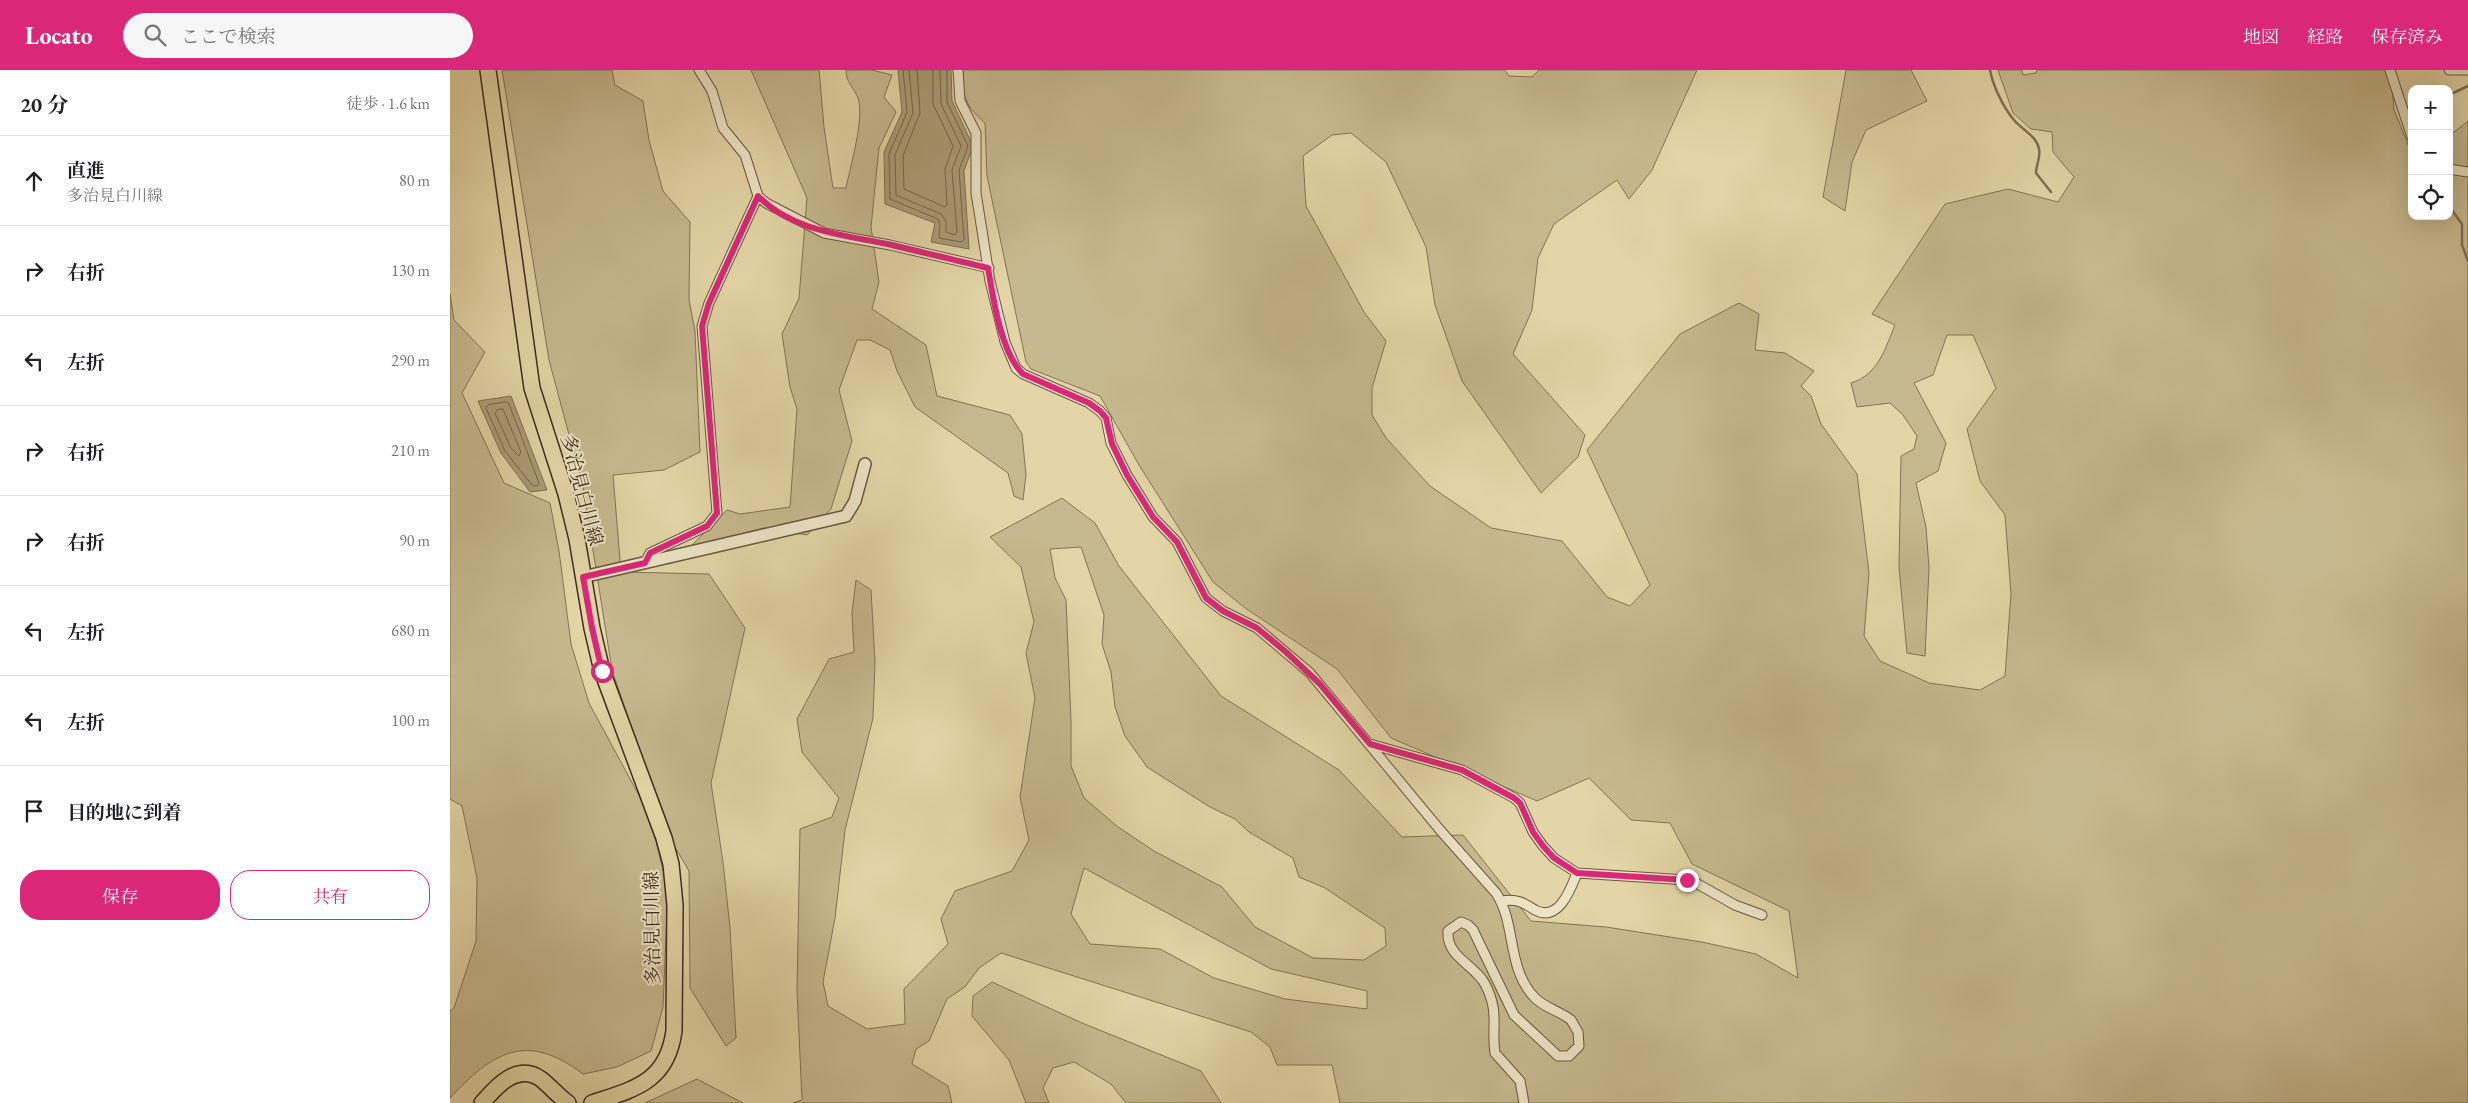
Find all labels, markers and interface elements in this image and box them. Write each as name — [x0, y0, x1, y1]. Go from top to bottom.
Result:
search box — [123, 13, 473, 58]
text: Locato — [25, 20, 93, 51]
icon: search — [141, 21, 169, 49]
text: ここで検索 — [181, 24, 276, 49]
text: 地図 — [2243, 25, 2279, 48]
text: 経路 — [2307, 25, 2343, 48]
text: 保存済み — [2371, 25, 2443, 48]
map controls — [2408, 85, 2453, 220]
button: + — [2408, 85, 2453, 130]
text: 20 分 — [20, 91, 68, 118]
text: 徒歩 · 1.6 km — [346, 93, 430, 114]
button: − — [2408, 130, 2453, 175]
text: 直進 — [67, 158, 105, 183]
icon: ahead — [20, 167, 48, 195]
text: 80 m — [399, 170, 430, 191]
button: locate — [2408, 175, 2453, 220]
text: 多治見白川線 — [67, 185, 163, 206]
icon: right — [20, 257, 48, 285]
text: 右折 — [67, 260, 105, 285]
text: 130 m — [391, 260, 430, 281]
icon: left — [20, 347, 48, 375]
text: 左折 — [67, 350, 105, 375]
text: 290 m — [391, 350, 430, 371]
street label: 多治見白川線 — [555, 432, 609, 548]
icon: right — [20, 437, 48, 465]
text: 右折 — [67, 440, 105, 465]
text: 210 m — [391, 440, 430, 461]
icon: right — [20, 527, 48, 555]
text: 右折 — [67, 530, 105, 555]
text: 90 m — [399, 530, 430, 551]
icon: left — [20, 617, 48, 645]
text: 左折 — [67, 620, 105, 645]
text: 680 m — [391, 620, 430, 641]
route start — [591, 660, 614, 683]
icon: left — [20, 707, 48, 735]
text: 左折 — [67, 710, 105, 735]
text: 100 m — [391, 710, 430, 731]
icon: arrive — [20, 797, 48, 825]
text: 目的地に到着 — [67, 800, 181, 825]
route end — [1676, 869, 1699, 892]
button: 保存 — [20, 870, 220, 920]
button: 共有 — [230, 870, 430, 920]
street label: 多治見白川線 — [639, 871, 665, 985]

